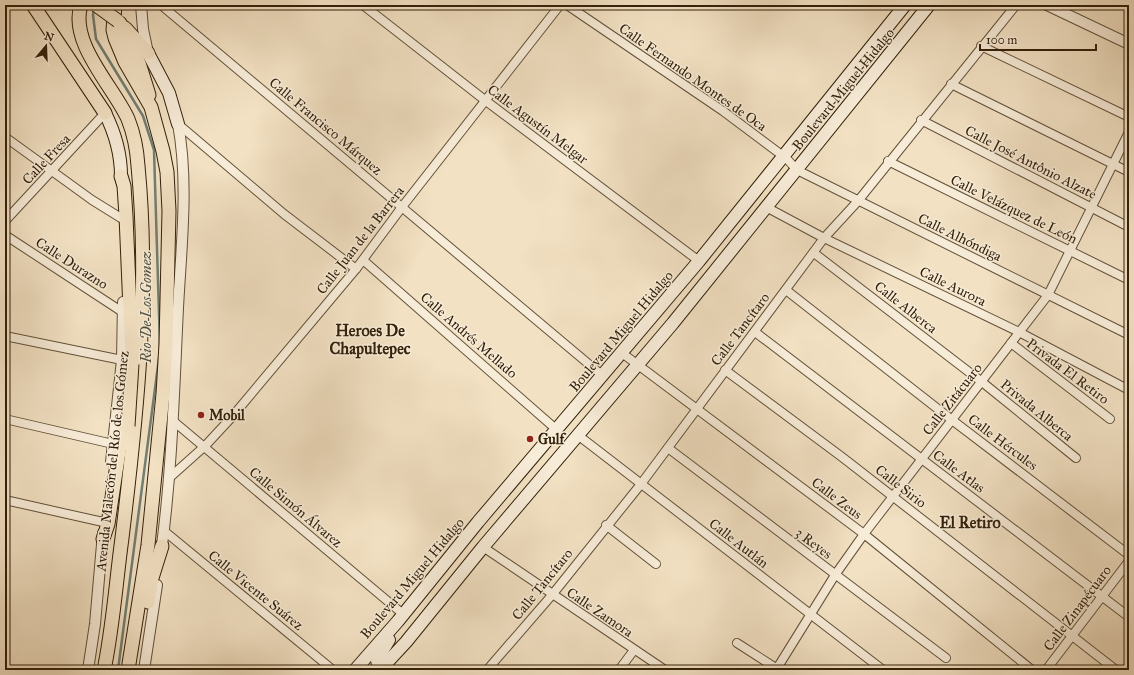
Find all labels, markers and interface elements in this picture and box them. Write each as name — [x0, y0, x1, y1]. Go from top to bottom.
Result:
street label: Calle Fernando Montes de Oca — [616, 20, 770, 135]
street label: Boulevard Miguel Hidalgo — [789, 25, 898, 154]
north arrow — [26, 26, 66, 66]
scale bar — [980, 26, 1096, 52]
text: N — [43, 29, 56, 45]
text: 100 m — [986, 33, 1017, 47]
street label: Calle Francisco Márquez — [265, 74, 386, 180]
street label: Calle Agustín Melgar — [484, 81, 592, 168]
street label: Calle José Antônio Alzate — [962, 122, 1100, 204]
street label: Calle Fresa — [19, 131, 74, 188]
street label: Calle Velázquez de León — [947, 171, 1080, 249]
street label: Calle Juan de la Barrera — [313, 183, 409, 298]
street label: Calle Alhóndiga — [915, 210, 1004, 265]
street label: Calle Durazno — [32, 234, 111, 293]
water label: Rio De Los Gomez — [137, 251, 155, 364]
street label: Calle Aurora — [917, 263, 989, 310]
street label: Boulevard Miguel Hidalgo — [566, 267, 677, 395]
street label: Calle Alberca — [871, 278, 940, 337]
street label: Calle Andrés Mellado — [417, 289, 521, 382]
street label: Calle Tancítaro — [707, 289, 773, 369]
district label: Heroes De Chapultepec — [329, 321, 411, 359]
street label: Privada El Retiro — [1023, 335, 1112, 408]
street label: Avenida Malecón del Río de los Gómez — [92, 349, 133, 573]
street label: Calle Zitácuaro — [919, 360, 986, 439]
street label: Privada Alberca — [997, 376, 1076, 445]
place label: Mobil — [209, 407, 246, 424]
marker: Mobil — [196, 410, 206, 420]
street label: Calle Hércules — [964, 411, 1041, 474]
place label: Gulf — [538, 431, 566, 448]
marker: Gulf — [525, 434, 535, 444]
street label: Calle Atlas — [929, 446, 988, 497]
street label: Calle Sirio — [872, 461, 930, 512]
street label: Calle Simón Álvarez — [246, 462, 347, 552]
street label: Calle Zeus — [808, 474, 865, 523]
district label: El Retiro — [939, 513, 1001, 532]
street label: Boulevard Miguel Hidalgo — [357, 514, 468, 642]
street label: Calle Autlán — [706, 515, 772, 572]
street label: 3 Reyes — [792, 524, 835, 563]
street label: Calle Tancítaro — [508, 545, 576, 623]
street label: Calle Vicente Suárez — [205, 547, 307, 634]
street label: Calle Zinapécuaro — [1040, 562, 1115, 654]
street label: Calle Zamora — [563, 584, 636, 641]

